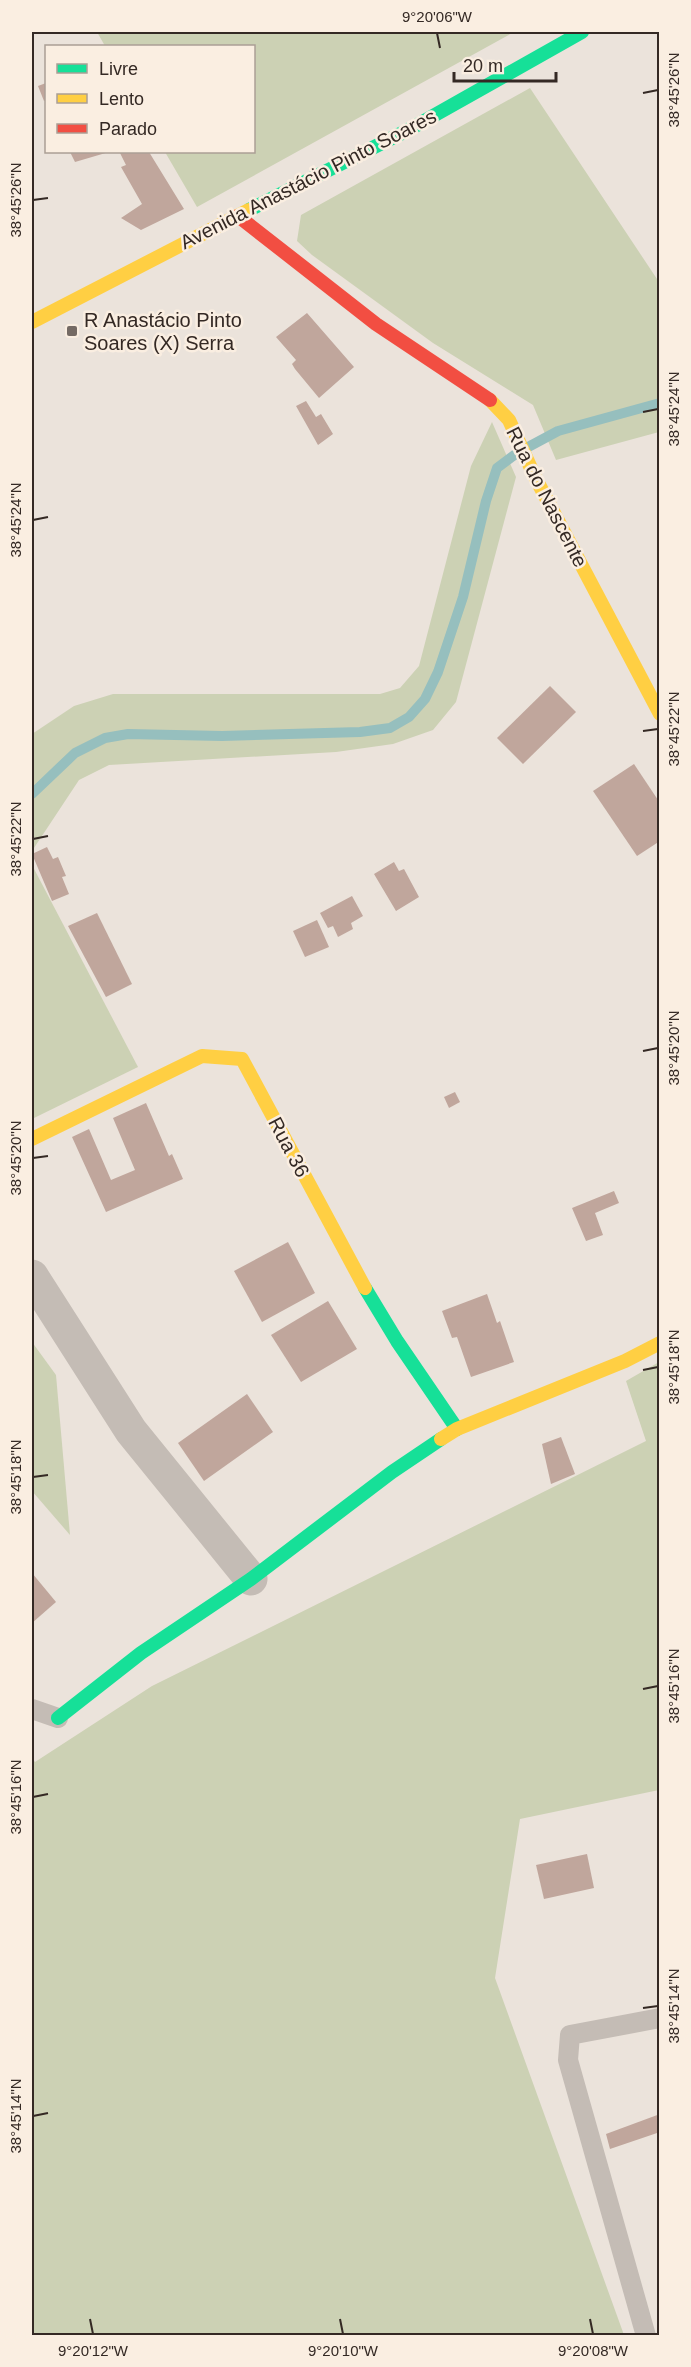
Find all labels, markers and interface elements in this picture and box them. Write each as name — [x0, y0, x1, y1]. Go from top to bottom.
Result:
text: 9°20'06"W — [402, 8, 473, 25]
legend — [45, 45, 255, 153]
scale bar — [454, 45, 556, 83]
text: 38°45'26"N — [665, 52, 682, 128]
text: 20 m — [463, 56, 503, 76]
text: Livre — [99, 59, 138, 79]
text: Lento — [99, 89, 144, 109]
street label: Avenida Anastácio Pinto Soares — [176, 105, 440, 253]
text: Parado — [99, 119, 157, 139]
text: 38°45'26"N — [7, 162, 24, 238]
place label: R Anastácio Pinto Soares (X) Serra — [84, 309, 242, 354]
marker: R Anastácio Pinto Soares (X) Serra — [65, 324, 79, 338]
text: 38°45'24"N — [665, 371, 682, 447]
street label: Rua do Nascente — [502, 423, 592, 571]
text: 38°45'24"N — [7, 482, 24, 558]
text: 38°45'22"N — [665, 691, 682, 767]
text: 38°45'22"N — [7, 801, 24, 877]
text: 38°45'20"N — [665, 1010, 682, 1086]
street label: Rua 36 — [264, 1113, 314, 1181]
text: 38°45'20"N — [7, 1120, 24, 1196]
text: 38°45'18"N — [665, 1329, 682, 1405]
text: 38°45'18"N — [7, 1439, 24, 1515]
text: 38°45'16"N — [665, 1648, 682, 1724]
text: 38°45'16"N — [7, 1759, 24, 1835]
text: 38°45'14"N — [665, 1968, 682, 2044]
text: 38°45'14"N — [7, 2078, 24, 2154]
text: 9°20'12"W — [58, 2342, 129, 2359]
text: 9°20'10"W — [308, 2342, 379, 2359]
text: 9°20'08"W — [558, 2342, 629, 2359]

